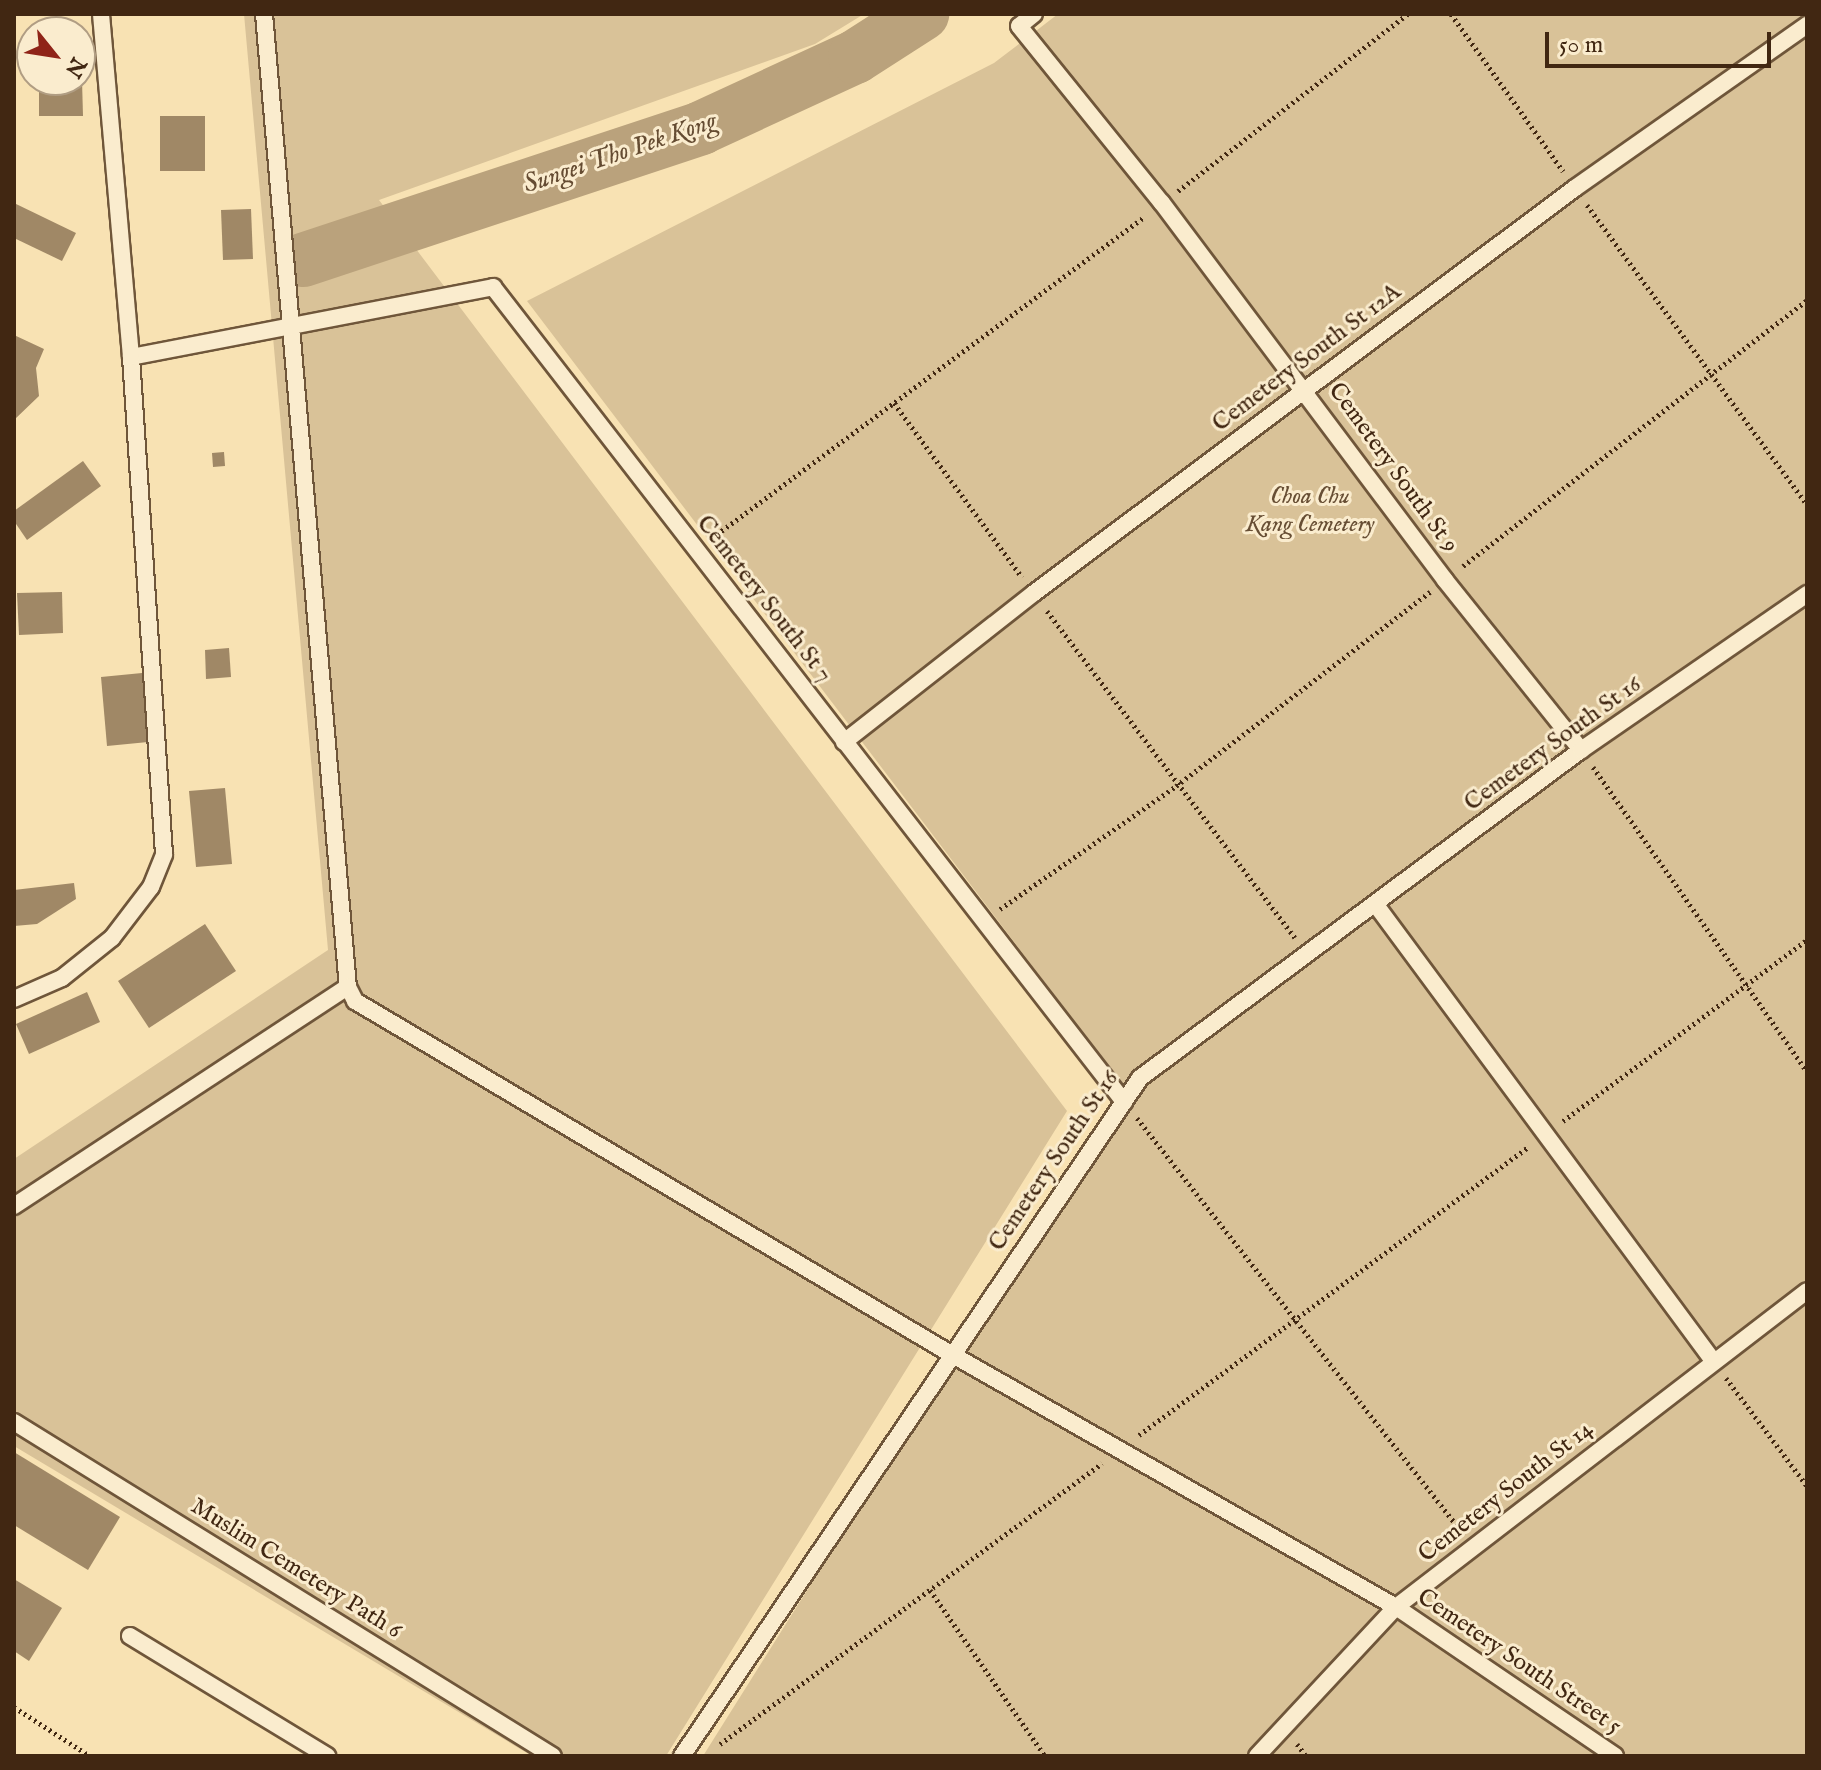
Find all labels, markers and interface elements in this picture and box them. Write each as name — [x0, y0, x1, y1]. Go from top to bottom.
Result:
north arrow — [16, 16, 96, 96]
scale bar — [1549, 16, 1775, 66]
text: 50 m — [1559, 30, 1603, 61]
text: N — [58, 52, 92, 82]
water label: Sungei Tho Pek Kong — [519, 105, 721, 201]
street label: Cemetery South St 12A — [1207, 278, 1407, 438]
street label: Cemetery South St 9 — [1322, 377, 1464, 559]
park label: Choa Chu Kang Cemetery — [1245, 483, 1375, 539]
street label: Cemetery South St 7 — [690, 510, 838, 688]
street label: Cemetery South St 16 — [1459, 670, 1647, 818]
street label: Cemetery South St 16 — [983, 1065, 1125, 1257]
street label: Cemetery South St 14 — [1413, 1415, 1599, 1569]
street label: Muslim Cemetery Path 6 — [185, 1492, 407, 1646]
street label: Cemetery South Street 5 — [1411, 1583, 1627, 1741]

